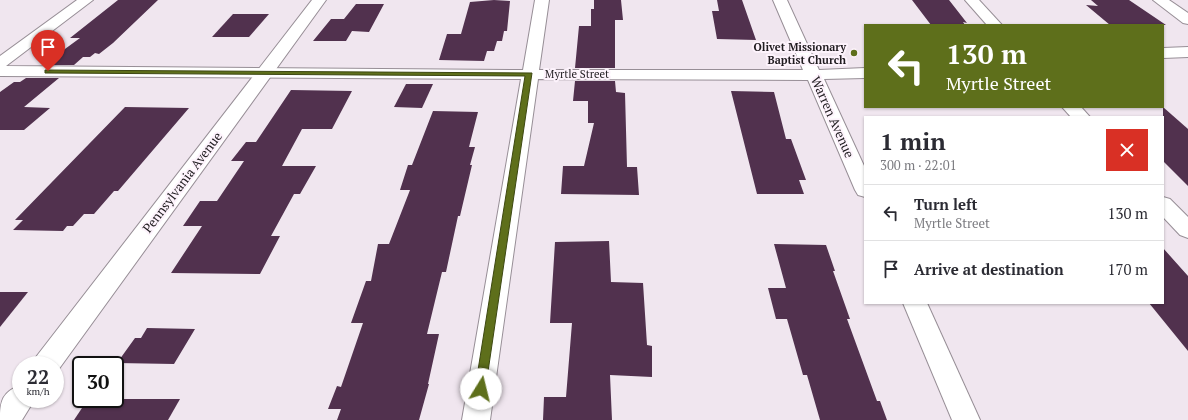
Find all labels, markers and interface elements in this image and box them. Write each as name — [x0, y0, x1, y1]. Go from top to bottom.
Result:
pin — [31, 30, 65, 71]
text: 130 m — [946, 35, 1027, 72]
icon: arrive — [37, 36, 59, 58]
place label: Olivet Missionary Baptist Church — [754, 40, 846, 67]
icon: left — [880, 40, 932, 92]
marker: Olivet Missionary Baptist Church — [849, 48, 859, 58]
street label: Myrtle Street — [545, 67, 609, 81]
text: Myrtle Street — [946, 71, 1051, 95]
street label: Warren Avenue — [807, 73, 859, 161]
text: 1 min — [880, 125, 946, 157]
street label: Pennsylvania Avenue — [138, 128, 226, 236]
button: close — [1106, 129, 1148, 171]
text: 300 m · 22:01 — [880, 156, 957, 174]
text: Turn left — [914, 194, 978, 214]
icon: left — [880, 202, 902, 224]
text: 130 m — [1107, 203, 1148, 223]
text: Myrtle Street — [914, 214, 990, 232]
icon: arrive — [880, 258, 902, 280]
text: Arrive at destination — [914, 259, 1064, 279]
text: 170 m — [1107, 259, 1148, 279]
speed limit sign: 30 — [72, 356, 124, 408]
text: 22 — [27, 363, 49, 390]
position arrow — [460, 368, 502, 410]
text: km/h — [26, 385, 50, 398]

